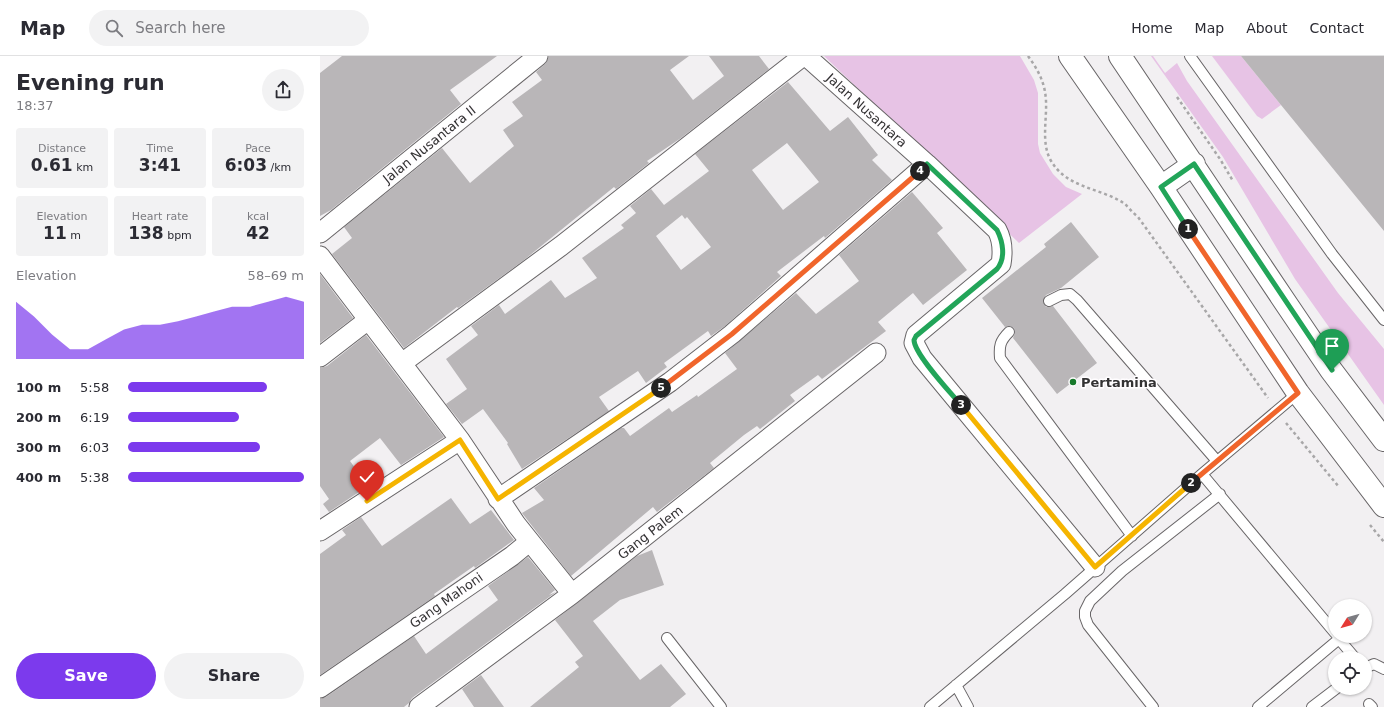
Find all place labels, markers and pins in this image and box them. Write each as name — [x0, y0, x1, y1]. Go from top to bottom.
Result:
pin: 4 — [910, 161, 930, 181]
pin: 1 — [1178, 219, 1198, 239]
pin — [1315, 329, 1349, 370]
place label: Pertamina — [1081, 375, 1157, 390]
marker: Pertamina — [1068, 377, 1078, 387]
pin: 5 — [651, 378, 671, 398]
pin: 3 — [951, 395, 971, 415]
pin — [350, 460, 384, 501]
pin: 2 — [1181, 473, 1201, 493]

